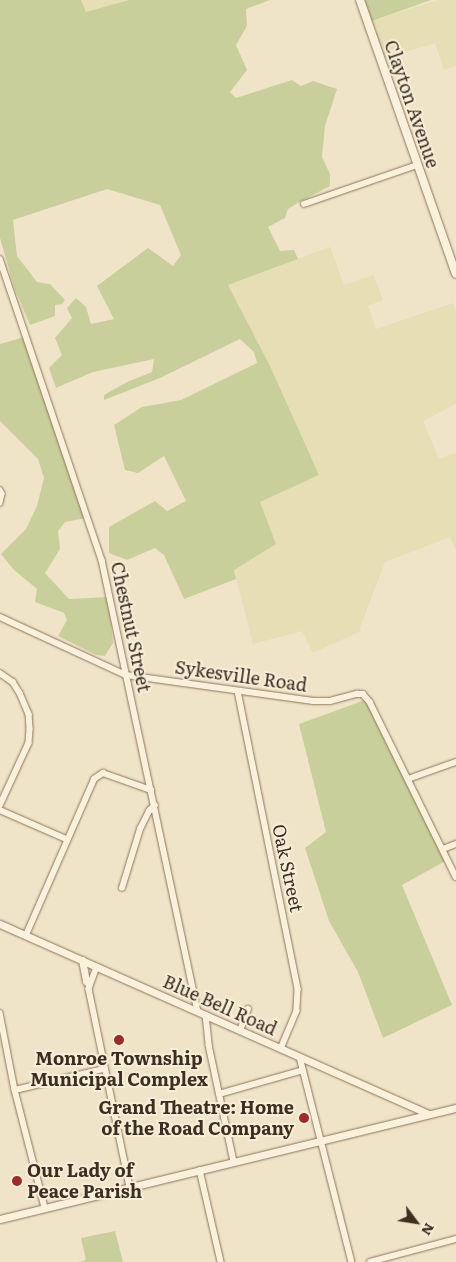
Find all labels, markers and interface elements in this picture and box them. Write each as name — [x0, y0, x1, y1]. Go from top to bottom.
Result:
street label: Clayton Avenue — [380, 37, 444, 171]
street label: Chestnut Street — [107, 560, 155, 694]
street label: Sykesville Road — [174, 656, 308, 696]
street label: Oak Street — [268, 822, 308, 914]
street label: Blue Bell Road — [160, 970, 280, 1040]
marker: Monroe Township Municipal Complex — [113, 1034, 125, 1046]
place label: Monroe Township Municipal Complex — [30, 1048, 208, 1090]
place label: Grand Theatre: Home of the Road Company — [98, 1097, 294, 1140]
marker: Grand Theatre: Home of the Road Company — [298, 1112, 310, 1124]
place label: Our Lady of Peace Parish — [27, 1160, 142, 1202]
marker: Our Lady of Peace Parish — [11, 1175, 23, 1187]
north arrow — [391, 1197, 441, 1247]
text: N — [417, 1220, 440, 1240]

